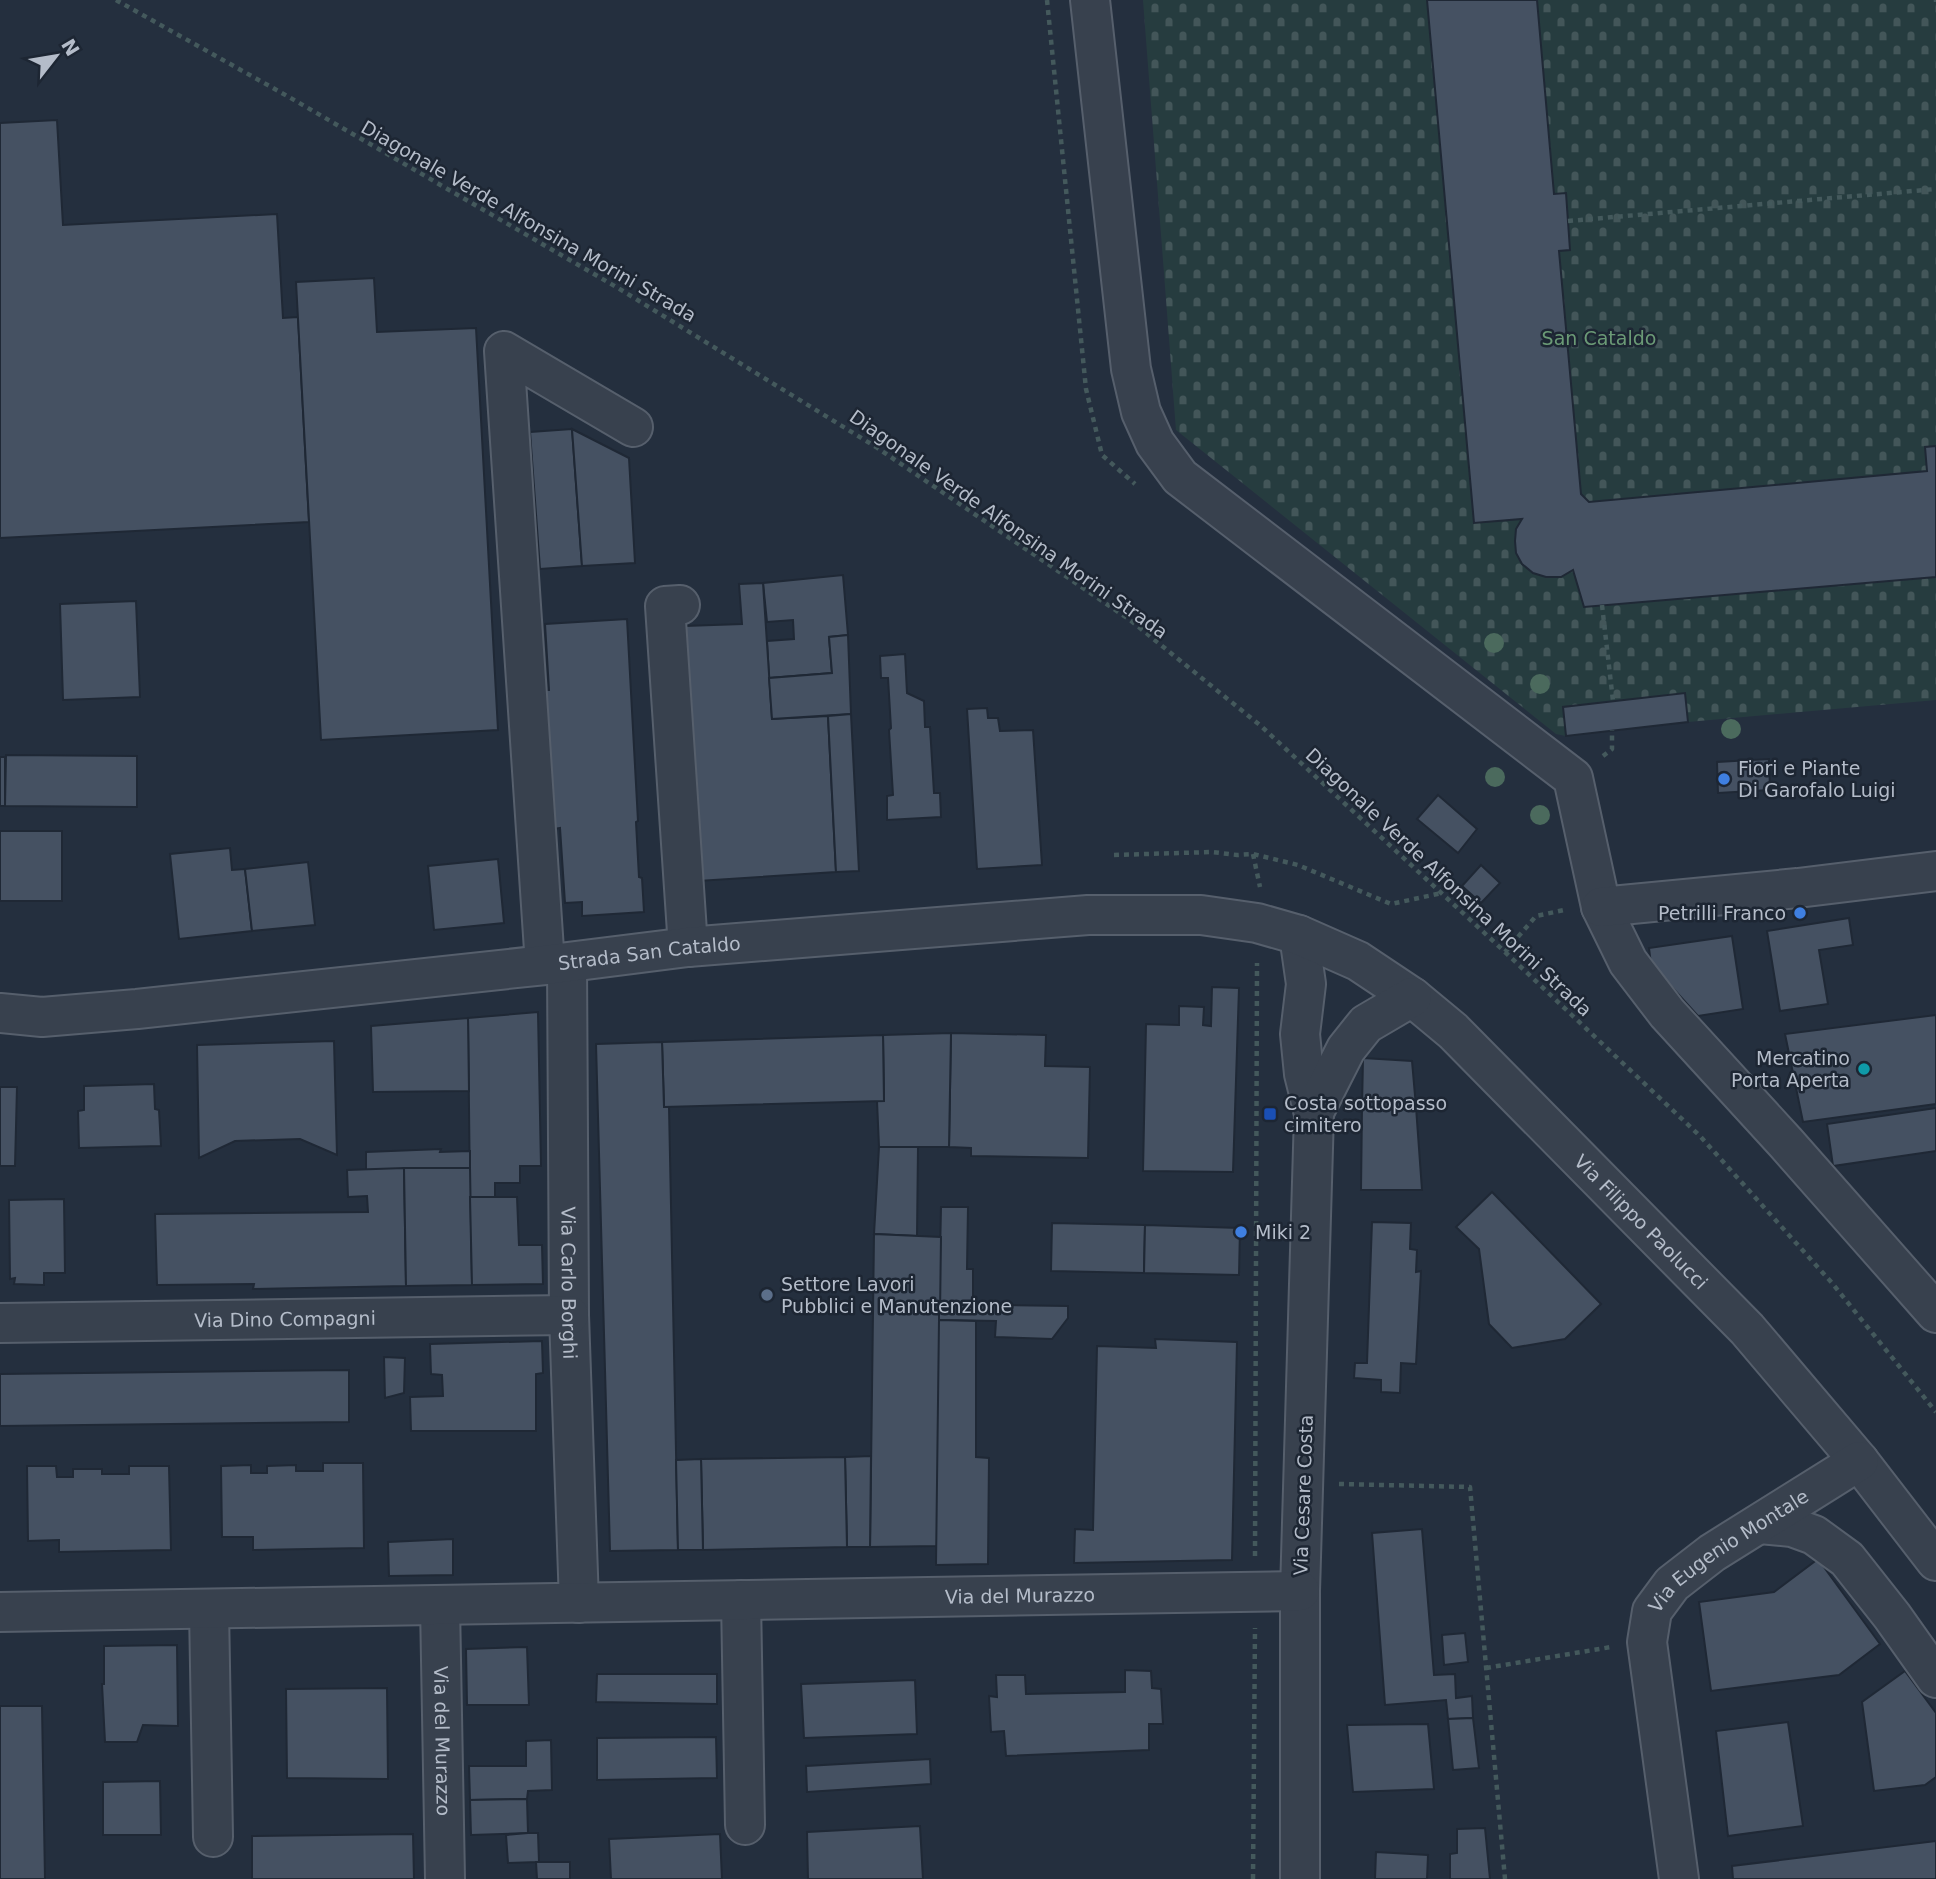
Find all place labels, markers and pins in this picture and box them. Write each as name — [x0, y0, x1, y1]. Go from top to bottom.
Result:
place label: Fiori e Piante Di Garofalo Luigi — [1738, 757, 1896, 801]
marker: Fiori e Piante Di Garofalo Luigi — [1716, 771, 1732, 787]
place label: Petrilli Franco — [1658, 902, 1786, 924]
marker: Petrilli Franco — [1792, 905, 1808, 921]
place label: Mercatino Porta Aperta — [1731, 1047, 1850, 1091]
marker: Mercatino Porta Aperta — [1856, 1061, 1872, 1077]
place label: Costa sottopasso cimitero — [1284, 1092, 1447, 1136]
marker: Costa sottopasso cimitero — [1262, 1106, 1278, 1122]
place label: Miki 2 — [1255, 1221, 1311, 1243]
marker: Miki 2 — [1233, 1224, 1249, 1240]
place label: Settore Lavori Pubblici e Manutenzione — [781, 1273, 1012, 1317]
marker: Settore Lavori Pubblici e Manutenzione — [759, 1287, 775, 1303]

